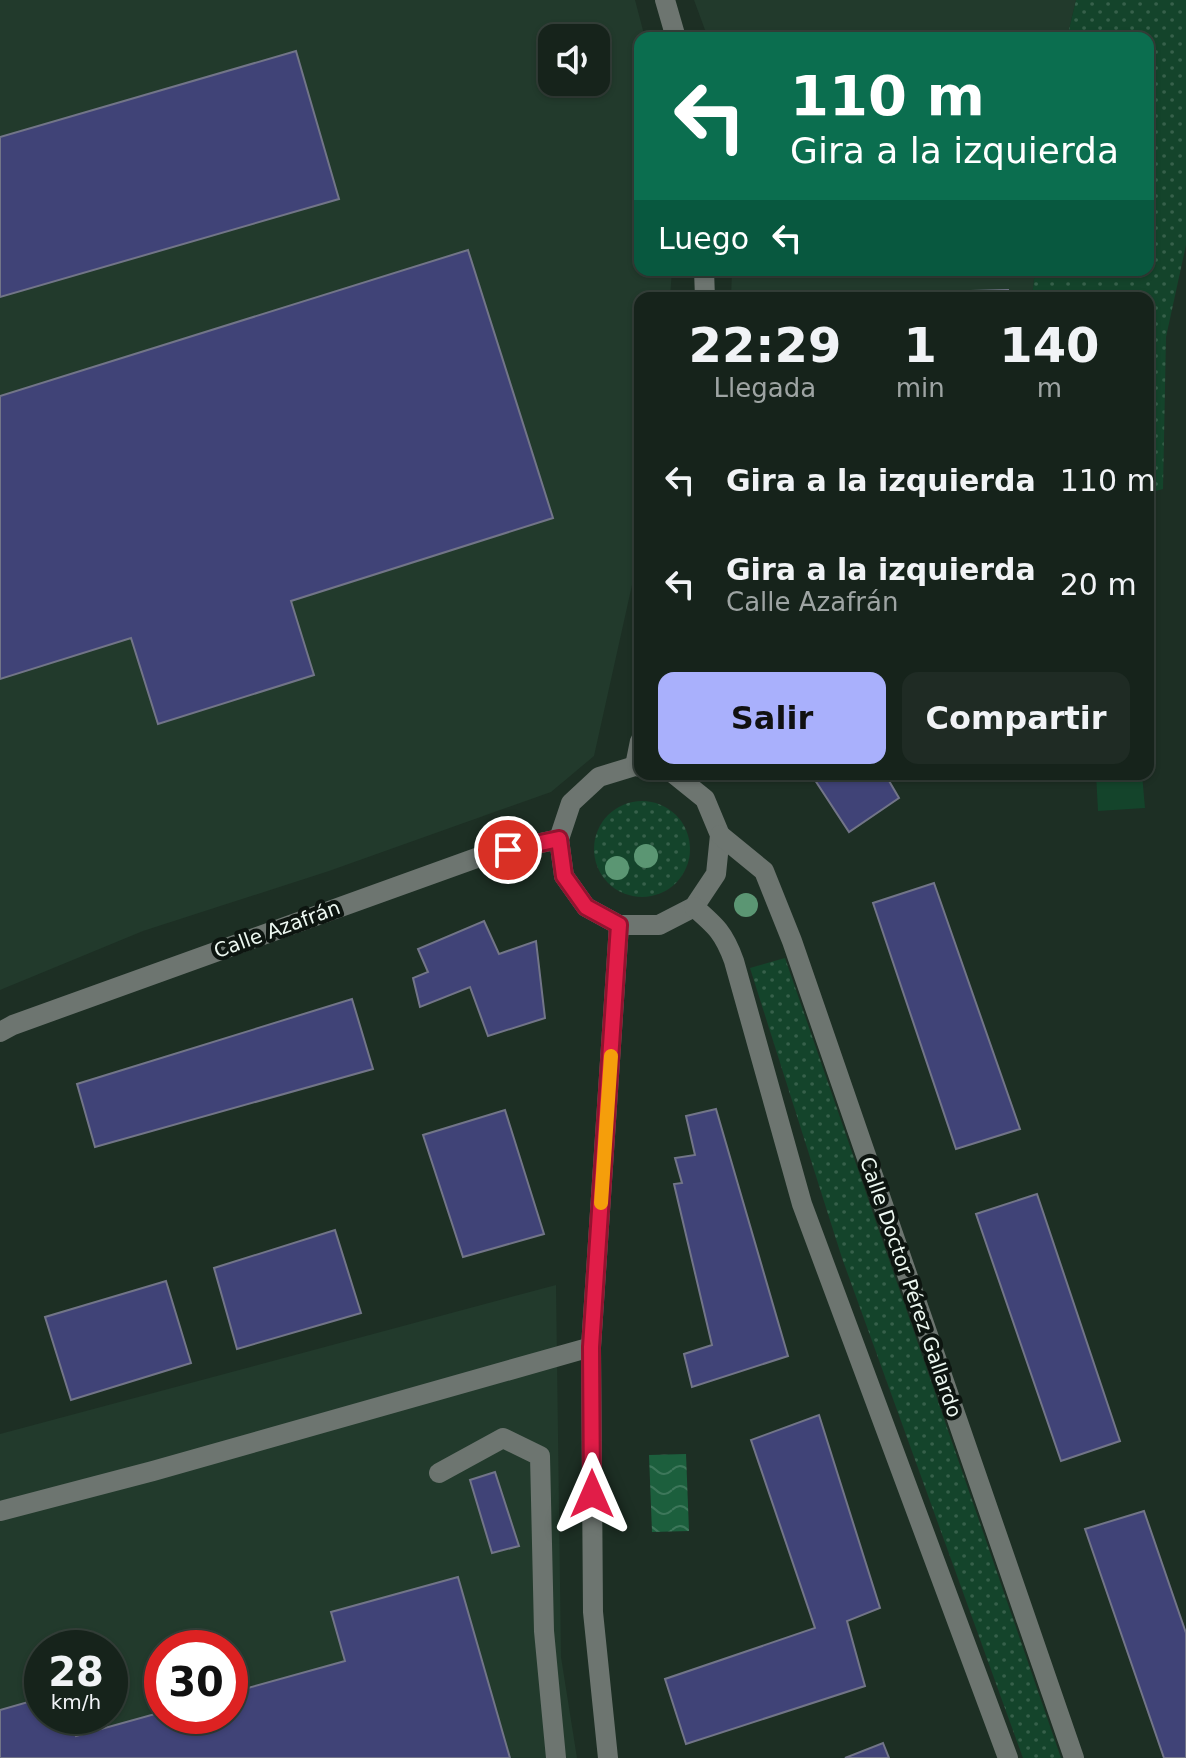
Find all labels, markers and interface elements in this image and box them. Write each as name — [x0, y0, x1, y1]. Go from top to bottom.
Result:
map controls — [538, 24, 610, 96]
button: sound — [538, 24, 610, 96]
text: 110 m — [790, 63, 985, 128]
icon: left — [658, 64, 762, 168]
text: Gira a la izquierda — [790, 130, 1119, 171]
icon: left — [765, 216, 809, 260]
text: Luego — [658, 221, 749, 256]
text: 22:29 — [688, 317, 841, 373]
text: 1 — [904, 317, 937, 373]
text: 140 — [999, 317, 1099, 373]
text: Llegada — [714, 373, 816, 403]
text: min — [896, 373, 945, 403]
text: m — [1037, 373, 1062, 403]
icon: left — [658, 458, 702, 502]
text: Gira a la izquierda — [726, 463, 1036, 498]
text: 110 m — [1060, 463, 1156, 498]
text: Gira a la izquierda — [726, 552, 1036, 587]
icon: left — [658, 562, 702, 606]
text: 20 m — [1060, 567, 1137, 602]
text: Calle Azafrán — [726, 587, 898, 617]
button: Salir — [658, 672, 886, 764]
button: Compartir — [902, 672, 1130, 764]
pin — [474, 816, 542, 884]
icon: arrive — [486, 828, 530, 872]
street label: Calle Azafrán — [211, 895, 343, 963]
street label: Calle Doctor Pérez Gallardo — [855, 1154, 967, 1420]
position arrow — [550, 1452, 634, 1536]
speed limit sign: 30 — [144, 1630, 248, 1734]
text: 28 — [48, 1649, 104, 1695]
text: km/h — [51, 1690, 101, 1714]

